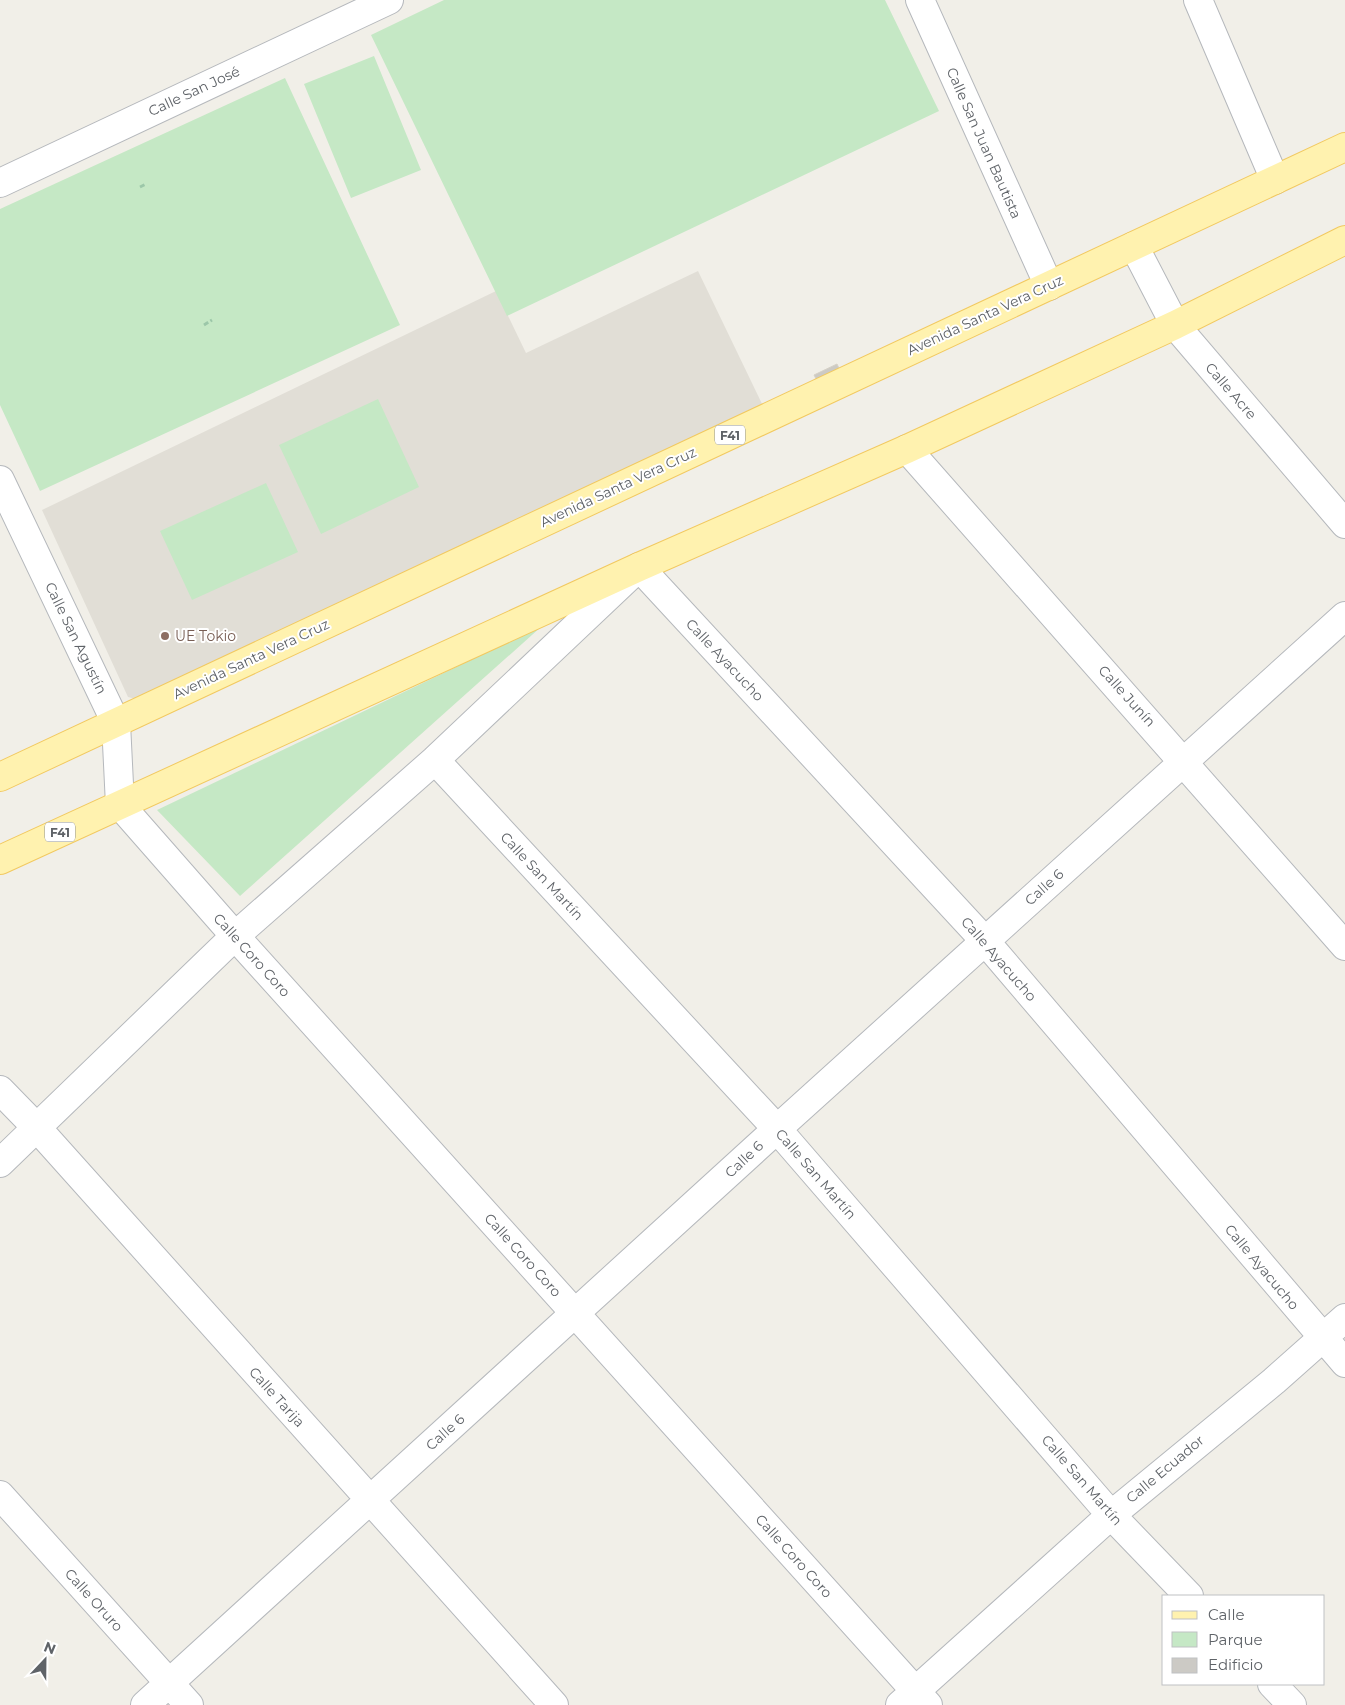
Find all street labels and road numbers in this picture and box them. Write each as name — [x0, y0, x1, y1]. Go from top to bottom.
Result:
street label: Calle San José — [145, 62, 243, 120]
street label: Calle San Juan Bautista — [942, 65, 1026, 221]
street label: Avenida Santa Vera Cruz — [904, 271, 1066, 359]
street label: Calle Acre — [1201, 359, 1261, 423]
road number: F41 — [715, 426, 745, 444]
street label: Avenida Santa Vera Cruz — [537, 443, 699, 531]
street label: Calle San Agustín — [41, 579, 111, 697]
street label: Avenida Santa Vera Cruz — [170, 615, 332, 703]
street label: Calle Ayacucho — [682, 615, 768, 705]
street label: Calle Junín — [1095, 661, 1159, 731]
road number: F41 — [45, 822, 75, 842]
street label: Calle San Martín — [497, 828, 587, 924]
street label: Calle 6 — [1021, 865, 1068, 909]
street label: Calle Coro Coro — [210, 909, 294, 1001]
street label: Calle Ayacucho — [957, 913, 1041, 1005]
street label: Calle San Martín — [772, 1125, 860, 1223]
street label: Calle 6 — [721, 1136, 767, 1181]
street label: Calle Coro Coro — [481, 1209, 565, 1301]
street label: Calle Ayacucho — [1221, 1220, 1303, 1314]
street label: Calle Tarija — [245, 1363, 309, 1431]
street label: Calle 6 — [422, 1410, 469, 1454]
street label: Calle San Martín — [1038, 1431, 1126, 1529]
street label: Calle Ecuador — [1122, 1431, 1208, 1507]
street label: Calle Coro Coro — [752, 1510, 836, 1602]
street label: Calle Oruro — [61, 1565, 127, 1635]

